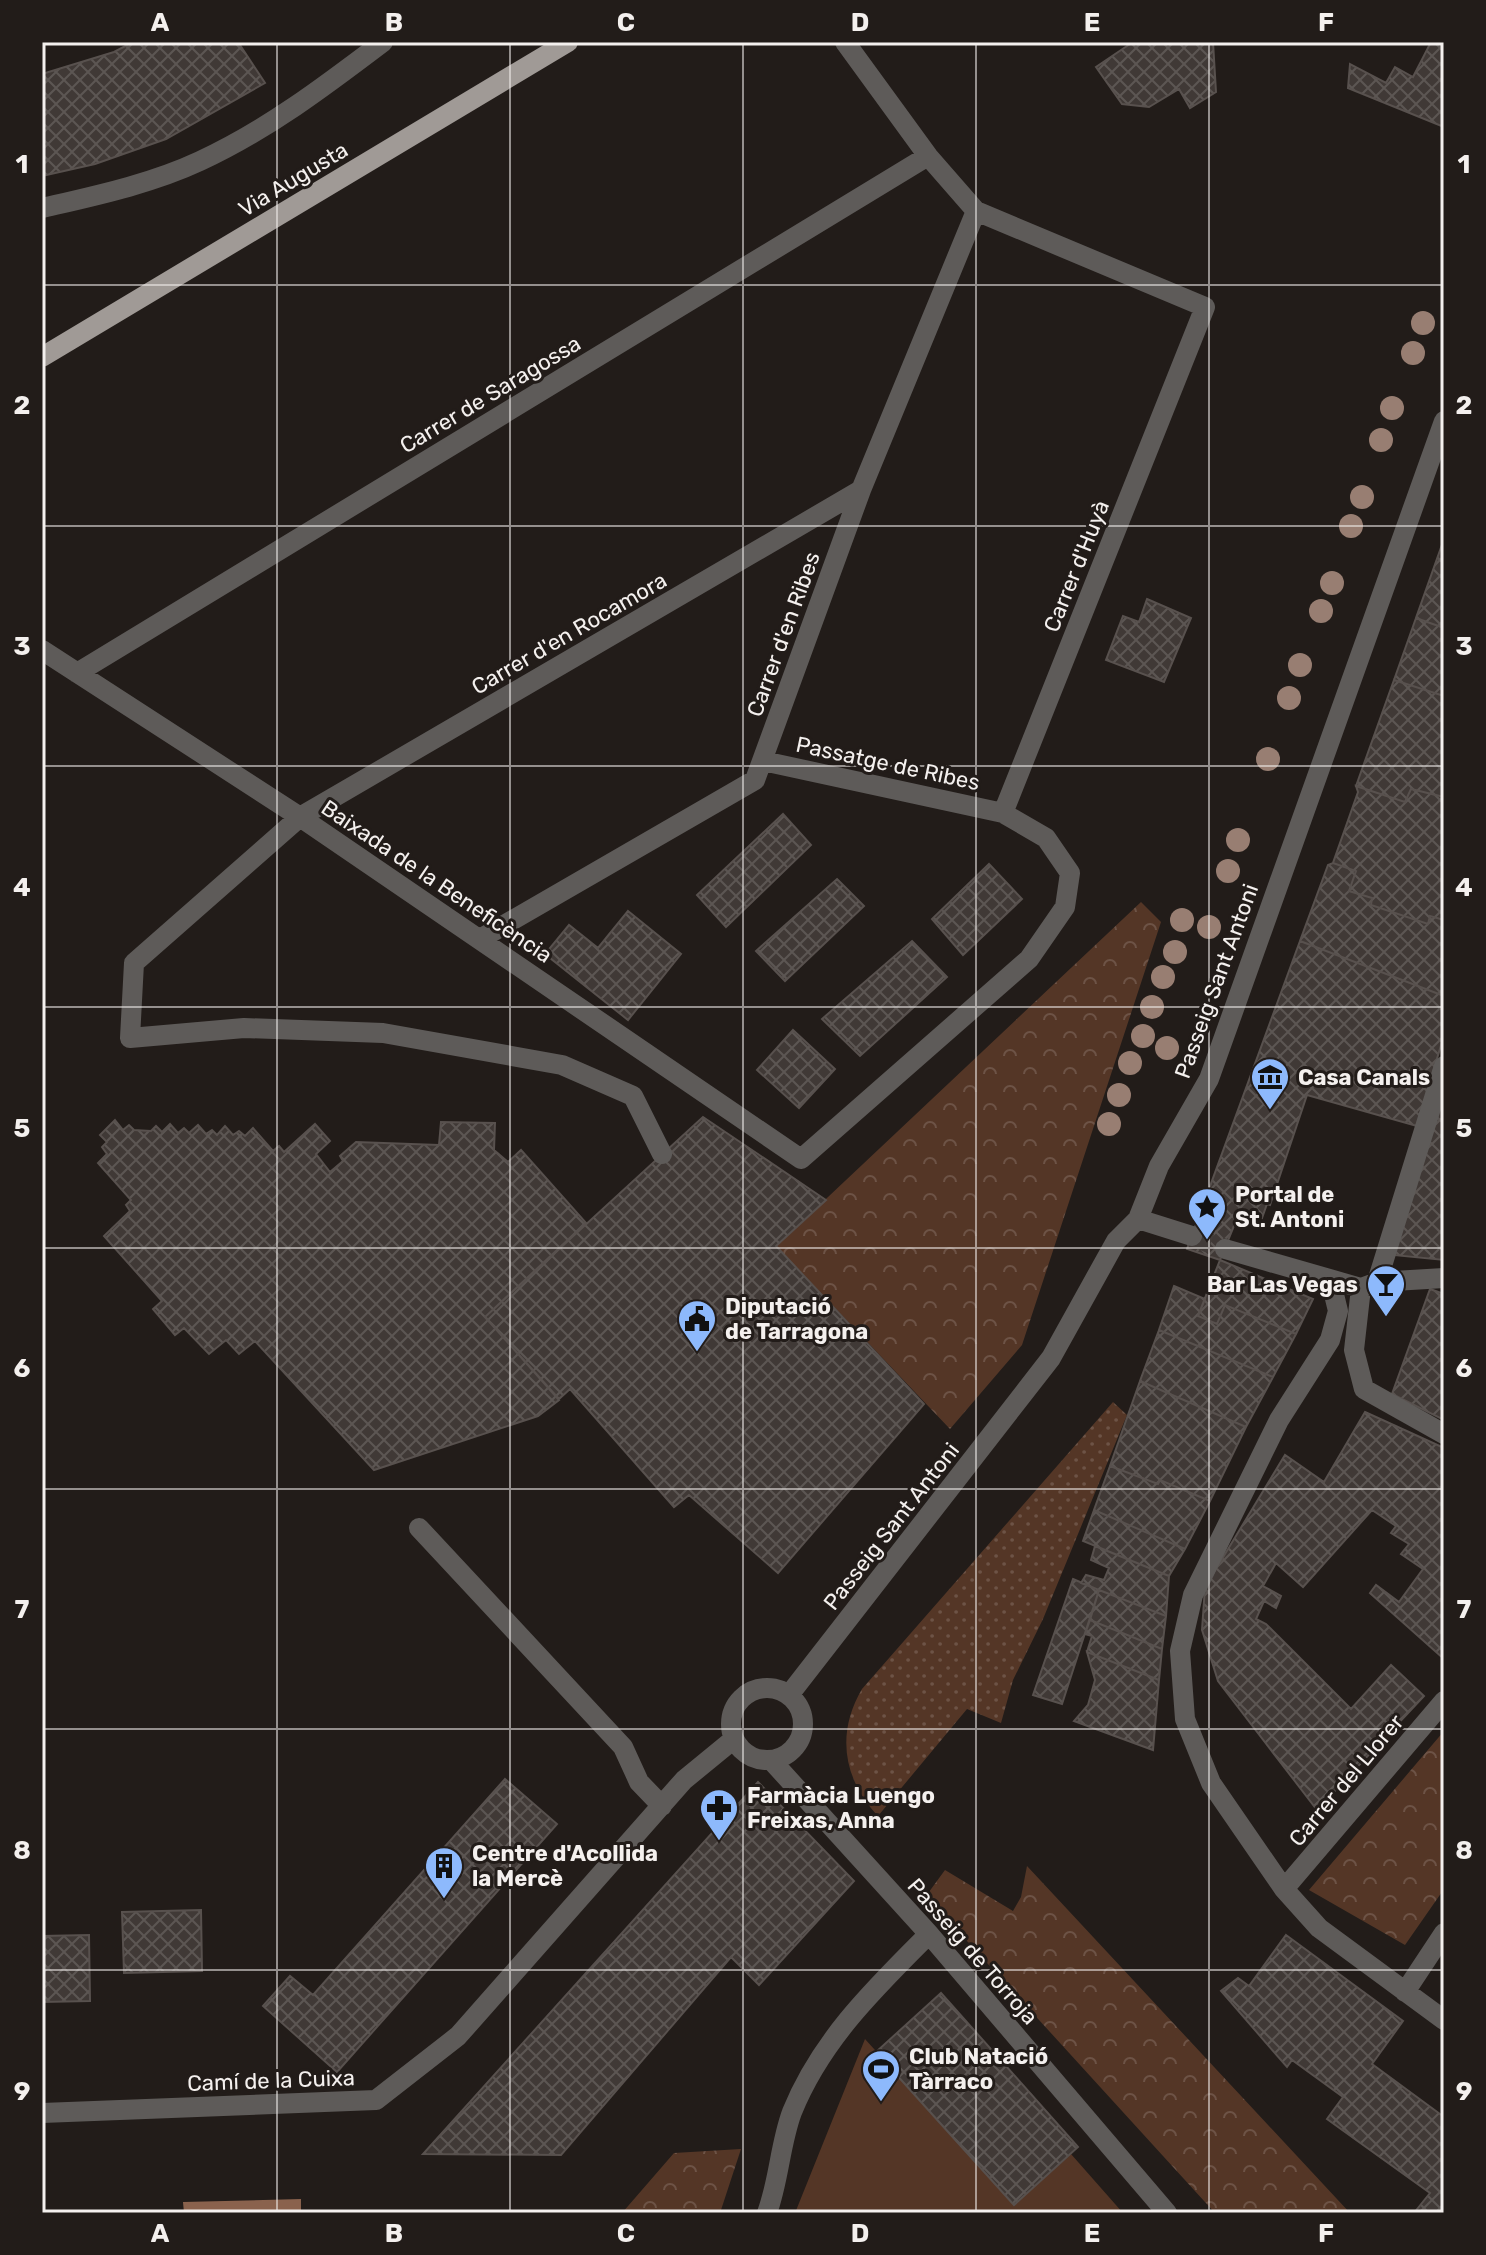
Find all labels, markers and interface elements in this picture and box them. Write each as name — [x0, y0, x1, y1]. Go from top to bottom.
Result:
text: A — [151, 7, 170, 38]
text: B — [385, 7, 403, 38]
text: C — [617, 7, 635, 38]
text: D — [851, 7, 869, 38]
text: E — [1084, 7, 1100, 38]
text: F — [1318, 7, 1334, 38]
street label: Via Augusta — [234, 136, 353, 223]
text: 1 — [16, 149, 28, 180]
text: 1 — [1458, 149, 1470, 180]
street label: Carrer de Saragossa — [395, 330, 586, 459]
text: 2 — [14, 390, 30, 421]
text: 2 — [1456, 390, 1472, 421]
street label: Carrer d'Huyà — [1038, 496, 1115, 636]
street label: Carrer d'en Ribes — [741, 548, 826, 720]
street label: Carrer d'en Rocamora — [467, 567, 672, 700]
text: 3 — [13, 631, 31, 662]
text: 3 — [1455, 631, 1473, 662]
street label: Passatge de Ribes — [794, 731, 982, 796]
street label: Baixada de la Beneficència — [316, 794, 557, 969]
text: 4 — [13, 872, 31, 903]
text: 4 — [1455, 872, 1473, 903]
street label: Passeig Sant Antoni — [1169, 880, 1264, 1082]
museum icon: Casa Canals — [1249, 1056, 1291, 1111]
place label: Casa Canals — [1298, 1064, 1430, 1091]
text: 5 — [14, 1113, 30, 1144]
text: 5 — [1456, 1113, 1472, 1144]
place label: Portal de St. Antoni — [1235, 1181, 1344, 1233]
place icon: Portal de St. Antoni — [1186, 1186, 1228, 1241]
bar icon: Bar Las Vegas — [1365, 1263, 1407, 1318]
place label: Bar Las Vegas — [1207, 1271, 1358, 1298]
place label: Diputació de Tarragona — [725, 1293, 868, 1345]
public building icon: Diputació de Tarragona — [676, 1298, 718, 1353]
text: 6 — [14, 1353, 31, 1384]
text: 6 — [1456, 1353, 1473, 1384]
street label: Passeig Sant Antoni — [818, 1437, 965, 1615]
text: 7 — [15, 1594, 30, 1625]
text: 7 — [1457, 1594, 1472, 1625]
street label: Carrer del Llorer — [1283, 1708, 1410, 1852]
place label: Farmàcia Luengo Freixas, Anna — [747, 1782, 935, 1834]
pharmacy icon: Farmàcia Luengo Freixas, Anna — [698, 1787, 740, 1842]
text: 8 — [13, 1835, 31, 1866]
text: 8 — [1455, 1835, 1473, 1866]
place label: Centre d'Acollida la Mercè — [472, 1840, 658, 1892]
building icon: Centre d'Acollida la Mercè — [423, 1845, 465, 1900]
street label: Passeig de Torroja — [902, 1873, 1044, 2030]
place label: Club Natació Tàrraco — [909, 2043, 1048, 2095]
sports icon: Club Natació Tàrraco — [860, 2048, 902, 2103]
street label: Camí de la Cuixa — [187, 2064, 355, 2097]
text: 9 — [14, 2076, 30, 2107]
text: 9 — [1456, 2076, 1472, 2107]
text: A — [151, 2218, 170, 2249]
text: B — [385, 2218, 403, 2249]
text: C — [617, 2218, 635, 2249]
text: D — [851, 2218, 869, 2249]
text: E — [1084, 2218, 1100, 2249]
text: F — [1318, 2218, 1334, 2249]

